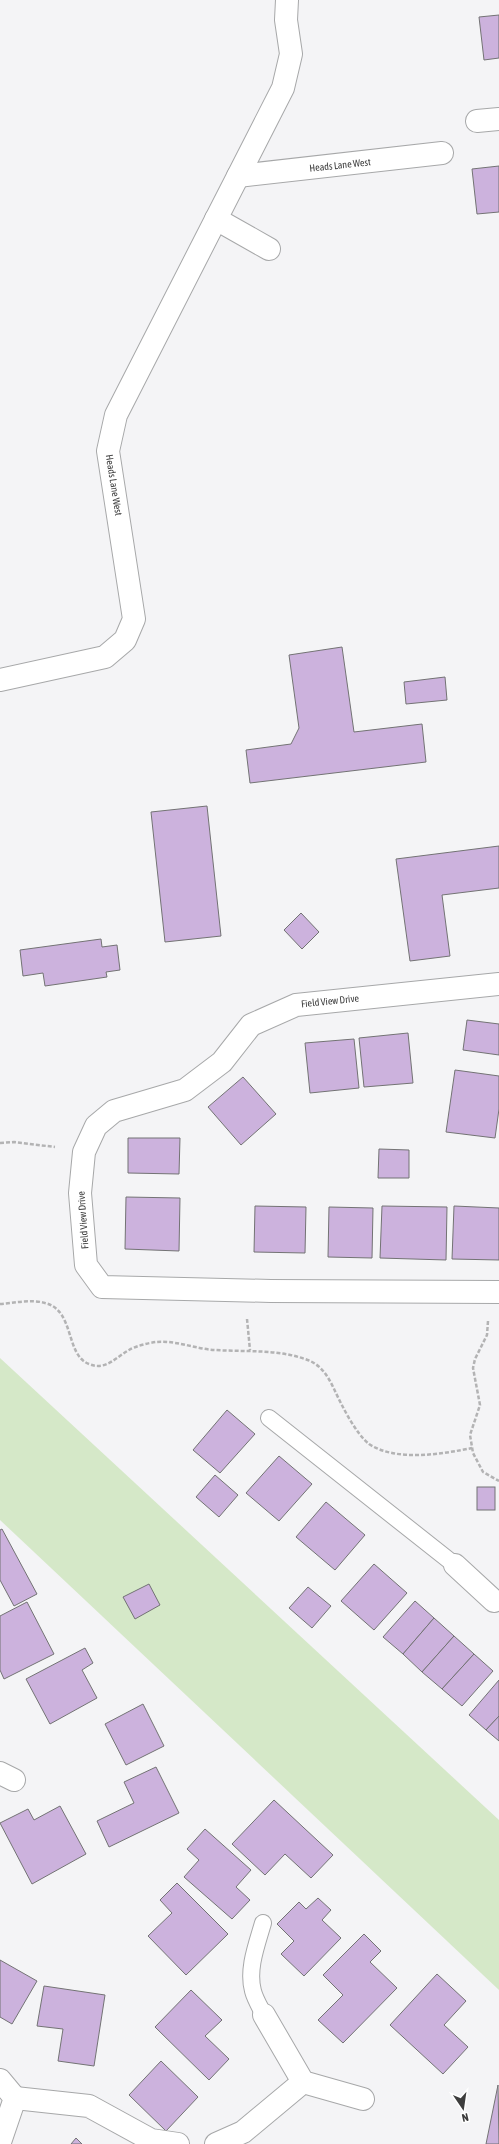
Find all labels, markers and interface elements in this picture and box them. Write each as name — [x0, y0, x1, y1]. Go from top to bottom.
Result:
street label: Heads Lane West — [309, 156, 371, 174]
street label: Heads Lane West — [104, 454, 124, 517]
street label: Field View Drive — [301, 992, 360, 1009]
street label: Field View Drive — [75, 1190, 91, 1249]
north arrow — [443, 2088, 483, 2128]
text: N — [461, 2111, 470, 2124]

